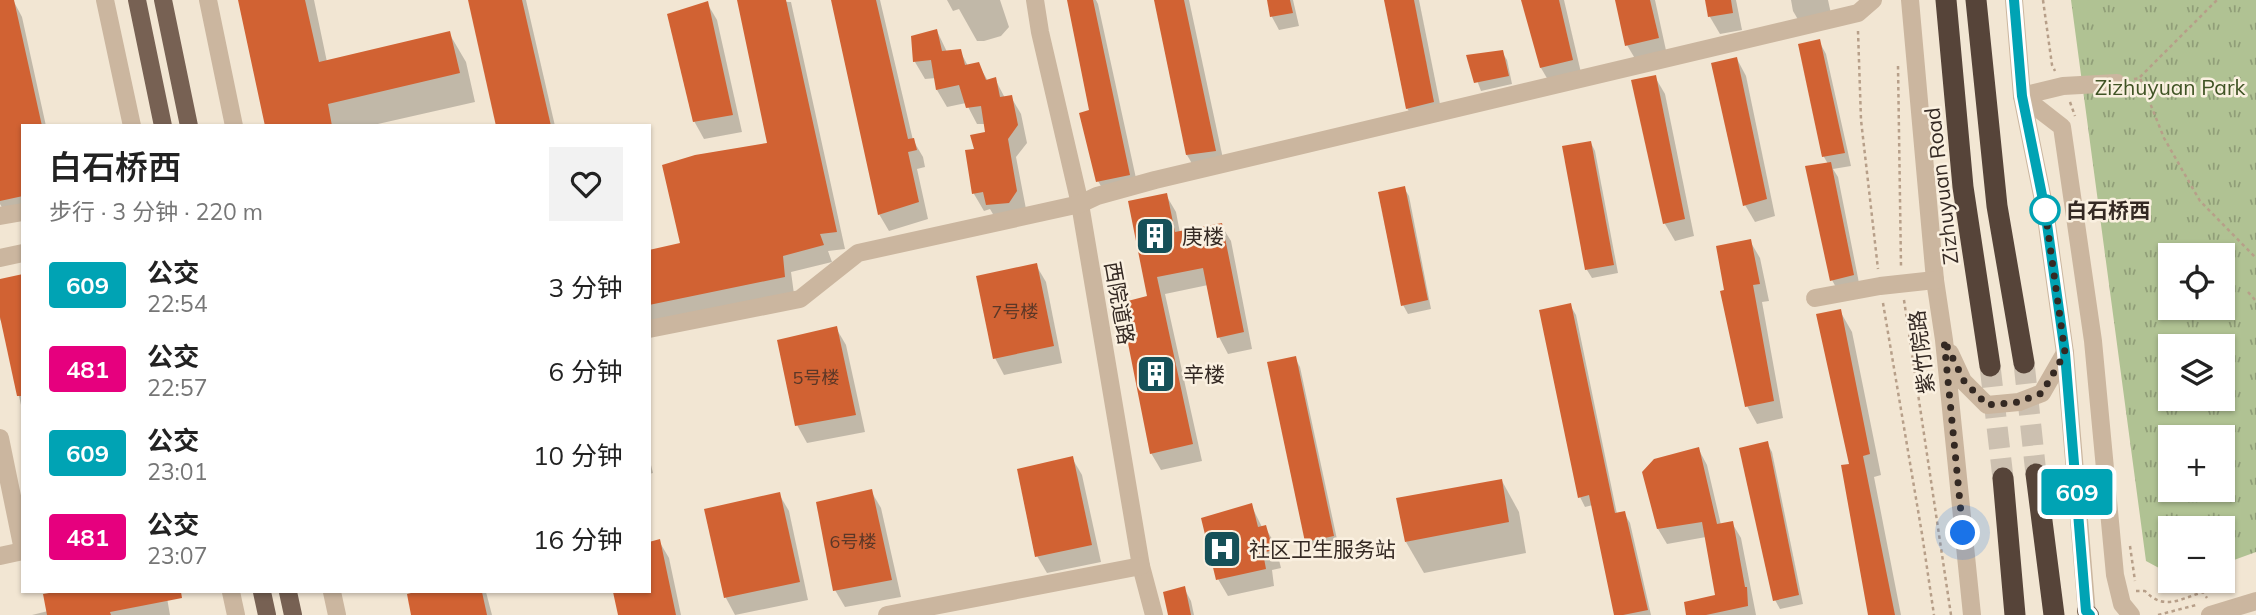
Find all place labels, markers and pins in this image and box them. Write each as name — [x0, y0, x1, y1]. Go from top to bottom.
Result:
marker: 白石桥西 — [2030, 195, 2060, 225]
place label: 白石桥西 — [2066, 197, 2150, 223]
building icon: 庚楼 — [1134, 215, 1176, 257]
place label: 庚楼 — [1182, 223, 1224, 249]
building icon: 辛楼 — [1135, 353, 1177, 395]
place label: 辛楼 — [1183, 361, 1225, 387]
hospital icon: 社区卫生服务站 — [1201, 528, 1243, 570]
place label: 社区卫生服务站 — [1249, 536, 1396, 562]

